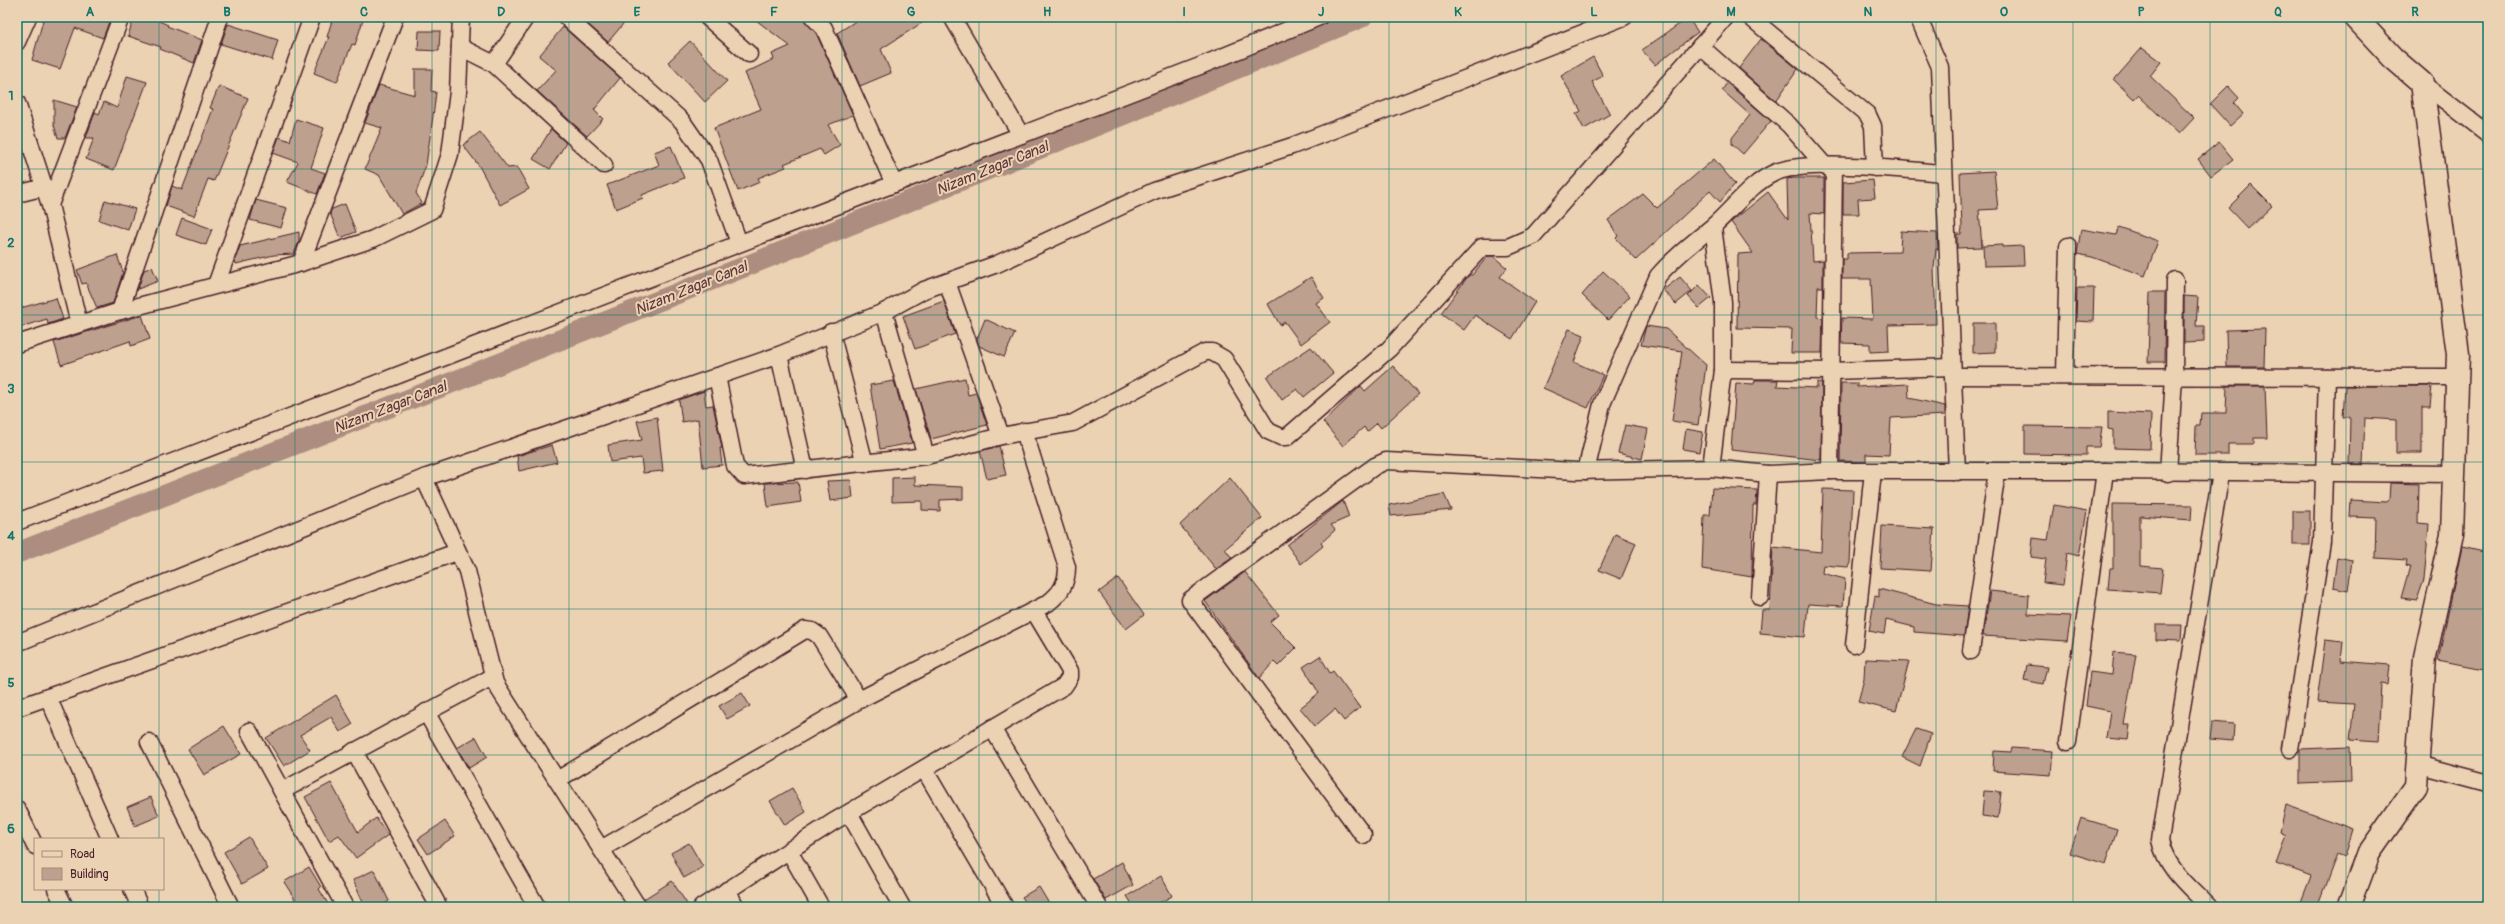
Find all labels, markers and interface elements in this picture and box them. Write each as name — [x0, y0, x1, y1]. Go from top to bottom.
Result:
text: A — [86, 4, 95, 20]
text: B — [223, 4, 231, 20]
text: C — [360, 4, 368, 20]
text: D — [497, 4, 505, 20]
text: E — [634, 4, 641, 20]
text: F — [770, 4, 778, 20]
text: G — [907, 4, 916, 20]
text: H — [1043, 4, 1051, 20]
text: I — [1182, 4, 1186, 20]
text: J — [1318, 4, 1324, 20]
text: K — [1454, 4, 1462, 20]
text: L — [1590, 4, 1598, 20]
text: M — [1726, 4, 1736, 20]
text: N — [1864, 4, 1873, 20]
text: O — [2000, 4, 2009, 20]
text: P — [2137, 4, 2145, 20]
text: Q — [2274, 4, 2282, 20]
text: R — [2411, 4, 2419, 20]
text: 1 — [8, 88, 14, 104]
water label: Nizam Zagar Canal — [933, 137, 1052, 200]
text: 2 — [7, 235, 15, 251]
water label: Nizam Zagar Canal — [632, 257, 751, 320]
water label: Nizam Zagar Canal — [331, 377, 451, 438]
text: 3 — [7, 381, 15, 397]
text: 4 — [7, 528, 15, 544]
text: 5 — [7, 675, 15, 691]
text: 6 — [7, 821, 15, 837]
legend — [34, 838, 164, 890]
text: Road — [70, 847, 95, 862]
text: Building — [70, 867, 109, 882]

